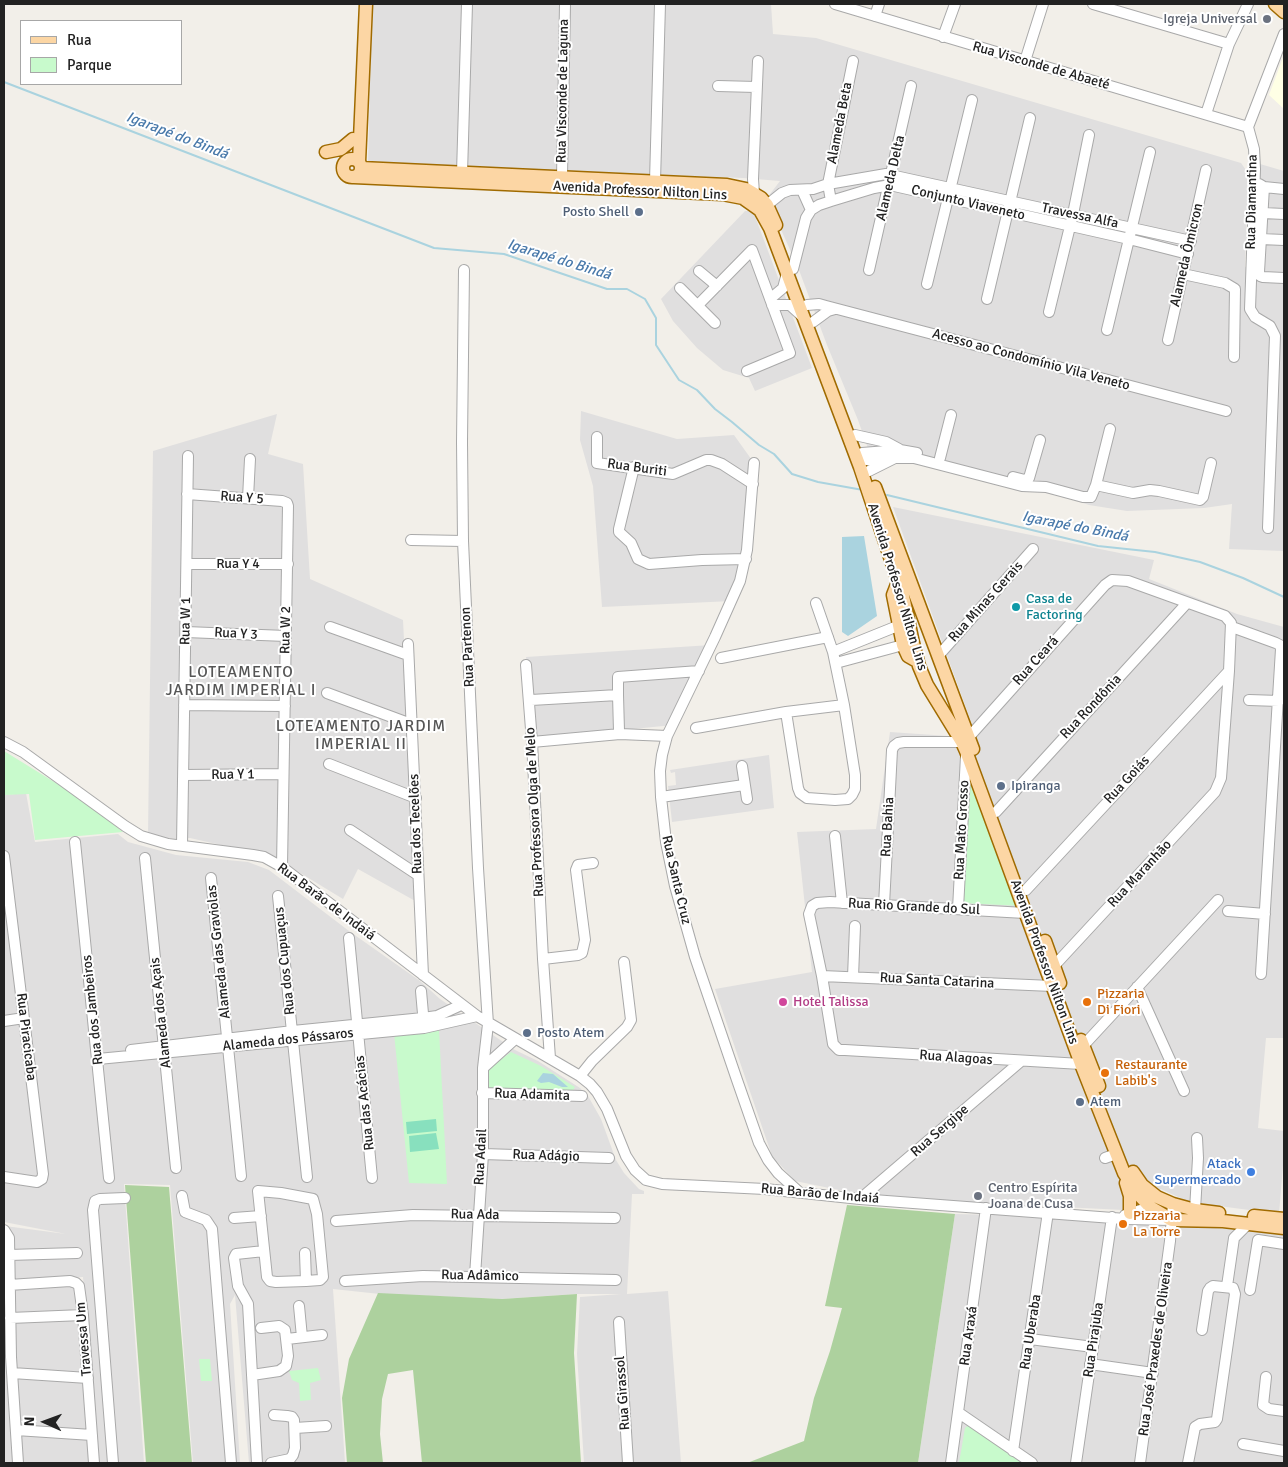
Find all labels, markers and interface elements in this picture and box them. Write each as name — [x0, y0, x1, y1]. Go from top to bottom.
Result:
place label: Igreja Universal — [1163, 11, 1257, 27]
marker: Igreja Universal — [1261, 13, 1273, 25]
street label: Rua Visconde de Laguna — [553, 19, 573, 163]
legend — [20, 20, 182, 85]
text: Rua — [67, 31, 92, 49]
street label: Rua Visconde de Abaeté — [970, 38, 1112, 94]
text: Parque — [67, 56, 112, 74]
street label: Alameda Beta — [824, 81, 856, 165]
water label: Igarapé do Bindá — [124, 108, 230, 164]
street label: Alameda Delta — [873, 134, 909, 222]
street label: Rua Diamantina — [1243, 154, 1261, 250]
street label: Avenida Professor Nilton Lins — [553, 178, 727, 204]
street label: Conjunto Viaveneto — [910, 182, 1026, 224]
street label: Travessa Alfa — [1040, 200, 1120, 232]
street label: Alameda Ômicron — [1167, 201, 1207, 309]
place label: Posto Shell — [562, 204, 629, 220]
marker: Posto Shell — [633, 206, 645, 218]
water label: Igarapé do Bindá — [505, 236, 613, 284]
street label: Acesso ao Condomínio Vila Veneto — [930, 326, 1132, 394]
street label: Rua Buriti — [606, 456, 668, 480]
street label: Rua Y 5 — [220, 488, 264, 508]
street label: Avenida Professor Nilton Lins — [863, 501, 931, 673]
water label: Igarapé do Bindá — [1020, 508, 1130, 546]
street label: Rua Y 4 — [216, 556, 260, 572]
street label: Rua Minas Gerais — [945, 558, 1027, 646]
place label: Casa de Factoring — [1026, 591, 1083, 624]
street label: Rua W 1 — [177, 597, 195, 645]
marker: Casa de Factoring — [1010, 601, 1022, 613]
street label: Rua W 2 — [277, 606, 295, 654]
street label: Rua Partenon — [458, 606, 478, 688]
street label: Rua Y 3 — [214, 624, 258, 644]
street label: Rua Ceará — [1010, 633, 1062, 689]
district label: LOTEAMENTO JARDIM IMPERIAL I — [163, 663, 319, 701]
street label: Rua Rondônia — [1057, 671, 1125, 743]
district label: LOTEAMENTO JARDIM IMPERIAL II — [274, 717, 448, 755]
street label: Rua Professora Olga de Melo — [522, 727, 548, 897]
street label: Rua Goiás — [1101, 753, 1153, 807]
street label: Rua Y 1 — [211, 766, 255, 784]
street label: Rua dos Tecelões — [406, 773, 426, 875]
place label: Ipiranga — [1011, 778, 1061, 794]
street label: Rua Mato Grosso — [951, 780, 973, 880]
marker: Ipiranga — [995, 780, 1007, 792]
street label: Rua Bahia — [878, 797, 898, 857]
street label: Rua Santa Cruz — [658, 834, 694, 926]
street label: Rua Maranhão — [1105, 837, 1175, 911]
street label: Rua Barão de Indaiá — [274, 860, 378, 944]
street label: Avenida Professor Nilton Lins — [1006, 877, 1082, 1047]
street label: Alameda das Graviolas — [204, 884, 234, 1020]
street label: Rua Rio Grande do Sul — [848, 895, 980, 919]
street label: Rua dos Cupuaçus — [271, 906, 299, 1016]
street label: Rua dos Jambeiros — [79, 954, 107, 1066]
street label: Alameda dos Açais — [147, 957, 175, 1069]
street label: Rua Santa Catarina — [879, 970, 995, 992]
place label: Pizzaria Di Fiori — [1097, 986, 1145, 1019]
street label: Rua Piracicaba — [12, 992, 40, 1082]
place label: Hotel Talissa — [793, 994, 869, 1010]
marker: Hotel Talissa — [777, 996, 789, 1008]
marker: Pizzaria Di Fiori — [1081, 996, 1093, 1008]
street label: Alameda dos Pássaros — [222, 1025, 354, 1055]
place label: Posto Atem — [537, 1025, 604, 1041]
marker: Posto Atem — [521, 1027, 533, 1039]
street label: Rua Alagoas — [919, 1047, 993, 1069]
street label: Rua das Acácias — [352, 1055, 378, 1151]
place label: Restaurante Labib's — [1115, 1057, 1188, 1090]
marker: Restaurante Labib's — [1099, 1067, 1111, 1079]
street label: Rua Adamita — [494, 1085, 570, 1105]
place label: Atem — [1090, 1094, 1121, 1110]
marker: Atem — [1074, 1096, 1086, 1108]
street label: Rua Sergipe — [908, 1101, 972, 1161]
street label: Rua Adail — [471, 1128, 491, 1186]
street label: Rua Adágio — [512, 1146, 580, 1166]
place label: Atack Supermercado — [1155, 1156, 1241, 1188]
marker: Atack Supermercado — [1245, 1166, 1257, 1178]
street label: Rua Barão de Indaiá — [760, 1180, 880, 1208]
place label: Centro Espírita Joana de Cusa — [988, 1180, 1078, 1212]
marker: Centro Espírita Joana de Cusa — [972, 1190, 984, 1202]
street label: Rua Ada — [450, 1206, 500, 1224]
place label: Pizzaria La Torre — [1133, 1208, 1181, 1240]
marker: Pizzaria La Torre — [1117, 1218, 1129, 1230]
street label: Rua José Praxedes de Oliveira — [1135, 1261, 1177, 1437]
street label: Rua Adâmico — [441, 1267, 519, 1285]
street label: Rua Uberaba — [1017, 1293, 1045, 1371]
street label: Travessa Um — [72, 1301, 96, 1377]
street label: Rua Pirajuba — [1080, 1301, 1108, 1379]
street label: Rua Araxá — [956, 1305, 982, 1367]
street label: Rua Girassol — [612, 1355, 634, 1431]
north arrow — [20, 1397, 70, 1447]
text: N — [21, 1416, 38, 1427]

